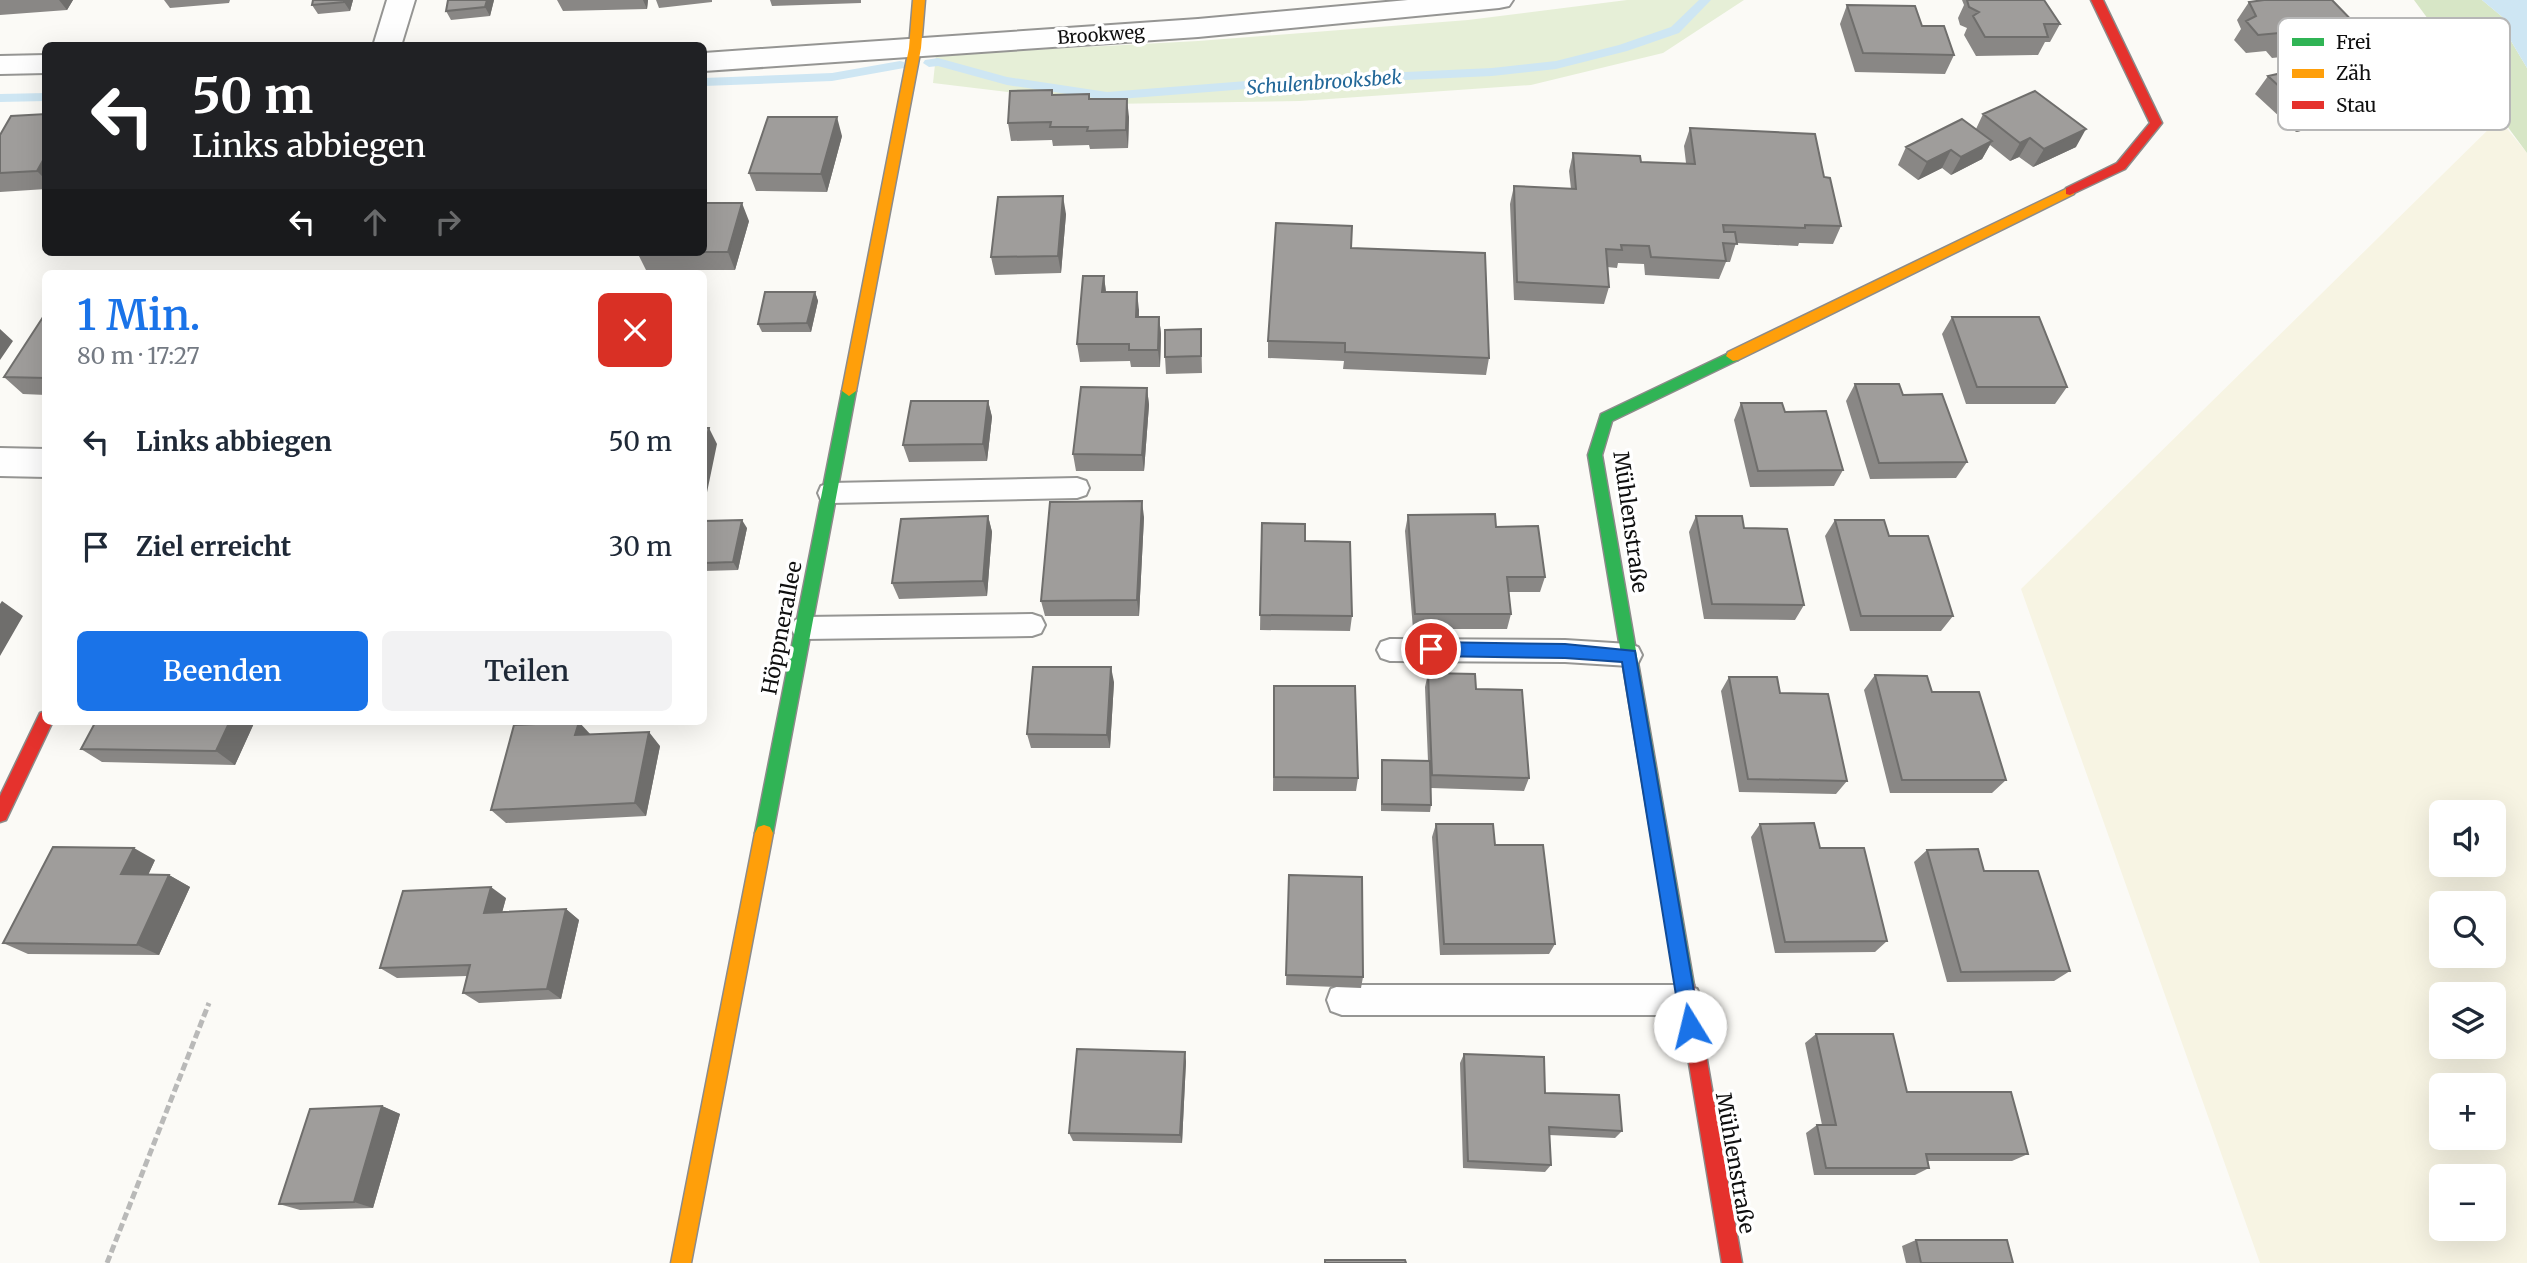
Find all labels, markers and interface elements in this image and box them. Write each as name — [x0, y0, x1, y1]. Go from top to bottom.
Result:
legend — [2278, 18, 2510, 130]
street label: Brookweg — [1056, 20, 1146, 49]
text: Frei — [2336, 30, 2371, 54]
text: Zäh — [2336, 61, 2372, 85]
text: 50 m — [192, 65, 313, 126]
water label: Schulenbrooksbek — [1246, 65, 1403, 99]
icon: left — [77, 70, 168, 161]
text: Stau — [2336, 93, 2377, 117]
text: Links abbiegen — [192, 126, 426, 166]
icon: left — [283, 203, 321, 241]
icon: ahead — [356, 203, 394, 241]
icon: right — [429, 203, 467, 241]
text: 1 Min. — [77, 289, 201, 341]
button: close — [598, 293, 672, 367]
text: 80 m · 17:27 — [77, 341, 200, 370]
icon: left — [77, 423, 115, 461]
text: Links abbiegen — [136, 425, 332, 458]
text: 50 m — [608, 425, 672, 458]
street label: Mühlenstraße — [1607, 449, 1654, 594]
icon: arrive — [77, 528, 115, 566]
text: Ziel erreicht — [136, 530, 291, 563]
text: 30 m — [609, 530, 672, 563]
street label: Höppnerallee — [755, 559, 808, 697]
pin — [1401, 619, 1461, 679]
icon: arrive — [1412, 630, 1450, 668]
button: Beenden — [77, 631, 368, 711]
button: Teilen — [382, 631, 672, 711]
map controls — [2429, 800, 2506, 1241]
button: sound — [2429, 800, 2506, 877]
button: search — [2429, 891, 2506, 968]
button: layers — [2429, 982, 2506, 1059]
position arrow — [1653, 989, 1727, 1063]
button: + — [2429, 1073, 2506, 1150]
street label: Mühlenstraße — [1710, 1090, 1761, 1235]
button: − — [2429, 1164, 2506, 1241]

